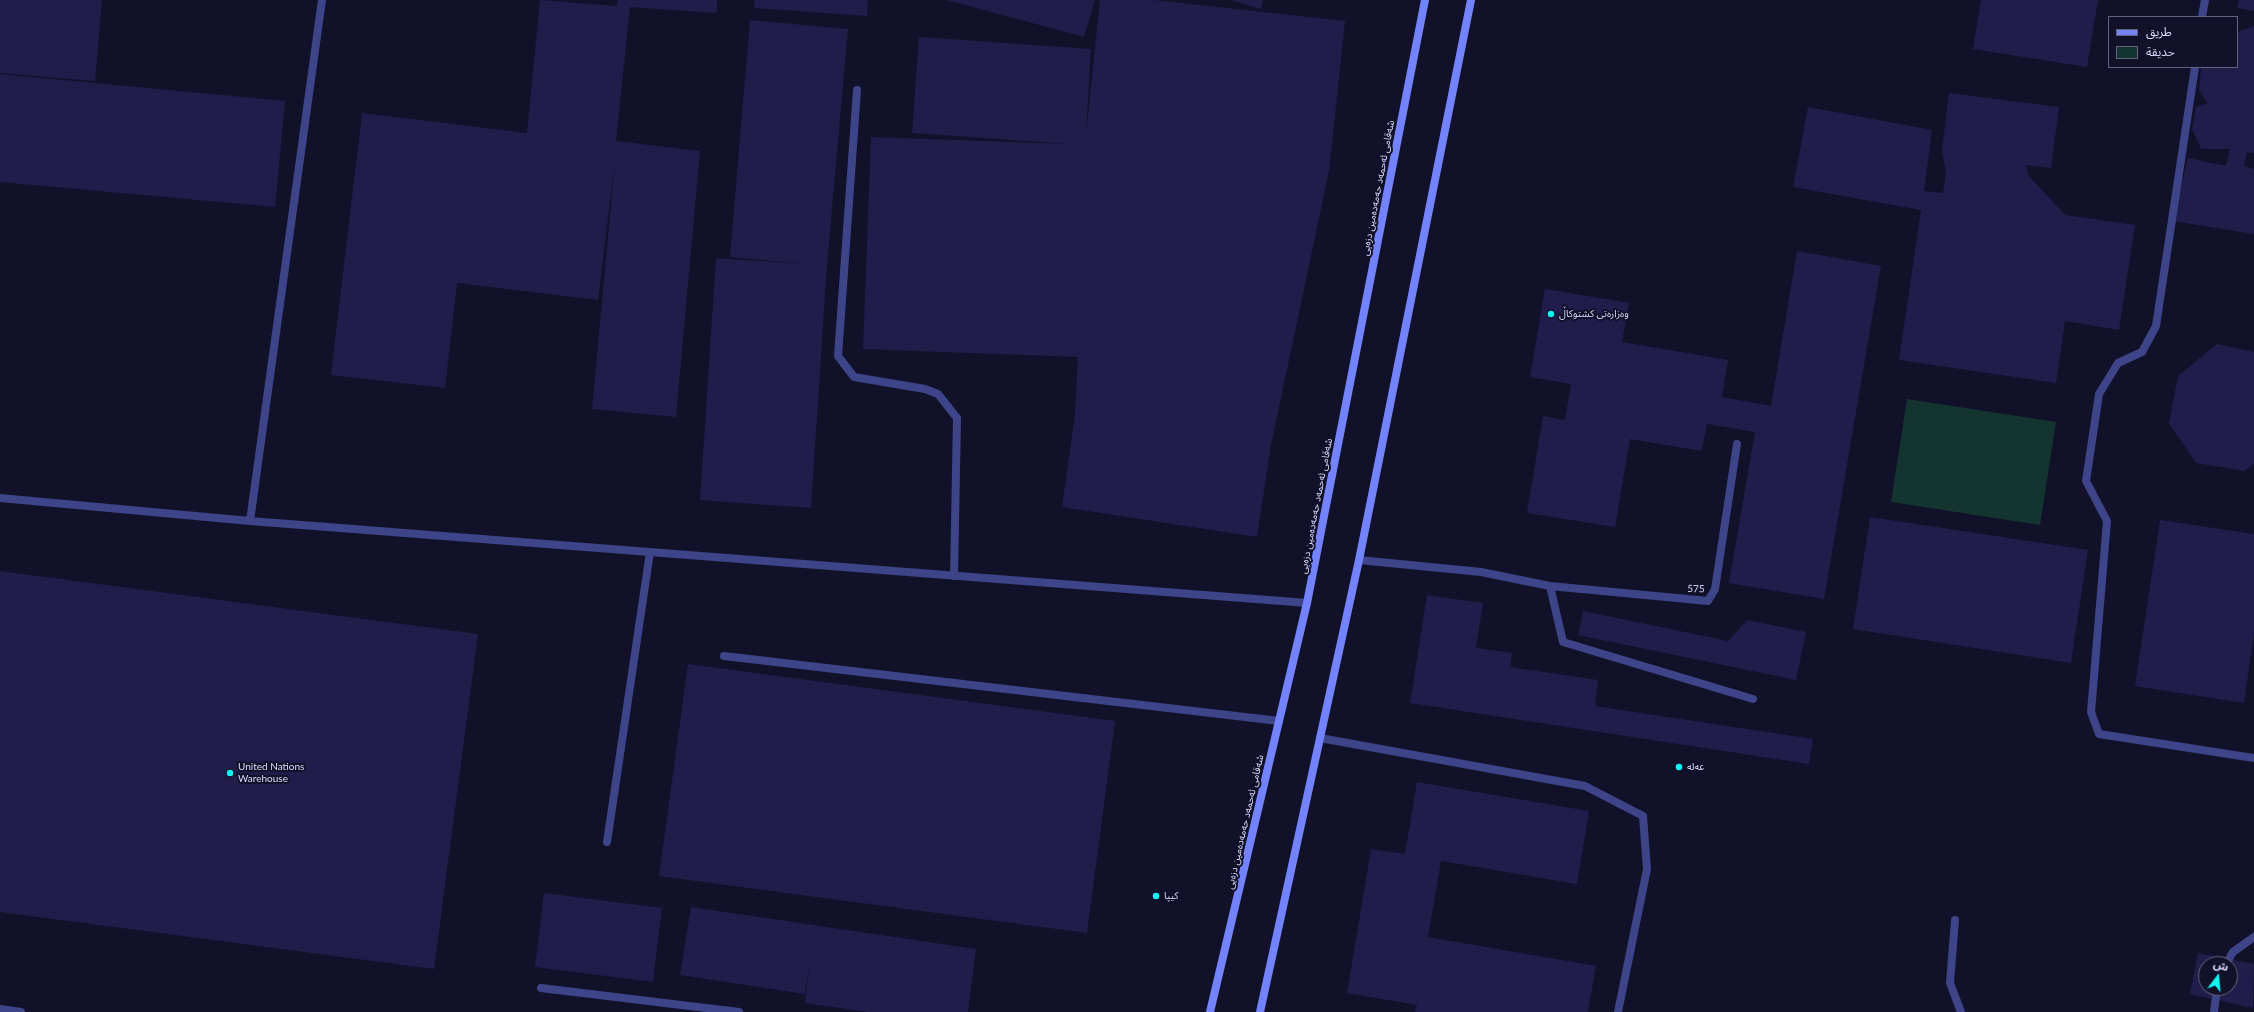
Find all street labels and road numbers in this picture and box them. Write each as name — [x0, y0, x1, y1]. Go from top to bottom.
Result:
street label: شەقامی ئەحمەد حەمەدەمین دزەیی — [1359, 119, 1397, 257]
street label: شەقامی ئەحمەد حەمەدەمین دزەیی — [1297, 437, 1335, 575]
street label: 575 — [1687, 583, 1705, 595]
street label: شەقامی ئەحمەد حەمەدەمین دزەیی — [1224, 754, 1266, 890]

